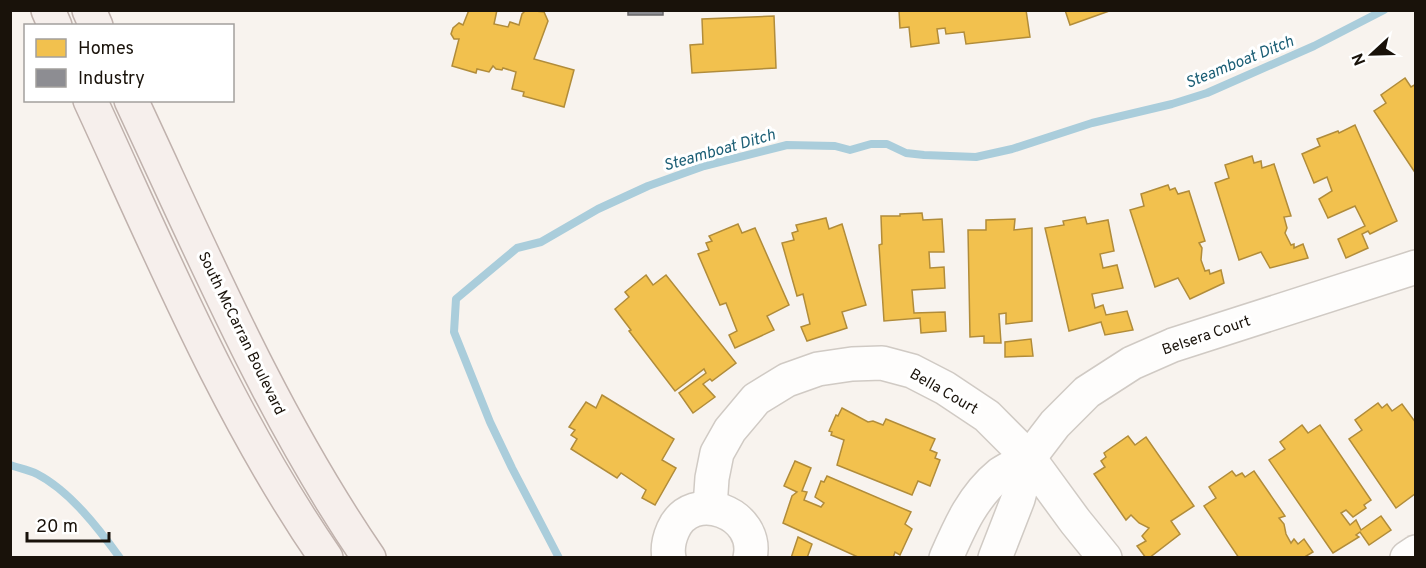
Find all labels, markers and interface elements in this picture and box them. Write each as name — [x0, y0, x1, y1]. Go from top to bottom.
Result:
legend — [24, 24, 234, 102]
north arrow — [1342, 24, 1402, 84]
water label: Steamboat Ditch — [1183, 32, 1297, 94]
text: Homes — [78, 38, 134, 61]
text: N — [1349, 50, 1371, 68]
text: Industry — [78, 68, 145, 91]
water label: Steamboat Ditch — [661, 125, 778, 176]
street label: South McCarran Boulevard — [193, 249, 288, 418]
street label: Belsera Court — [1160, 312, 1253, 360]
street label: Bella Court — [906, 365, 981, 419]
scale bar — [27, 505, 110, 543]
text: 20 m — [36, 516, 78, 539]

